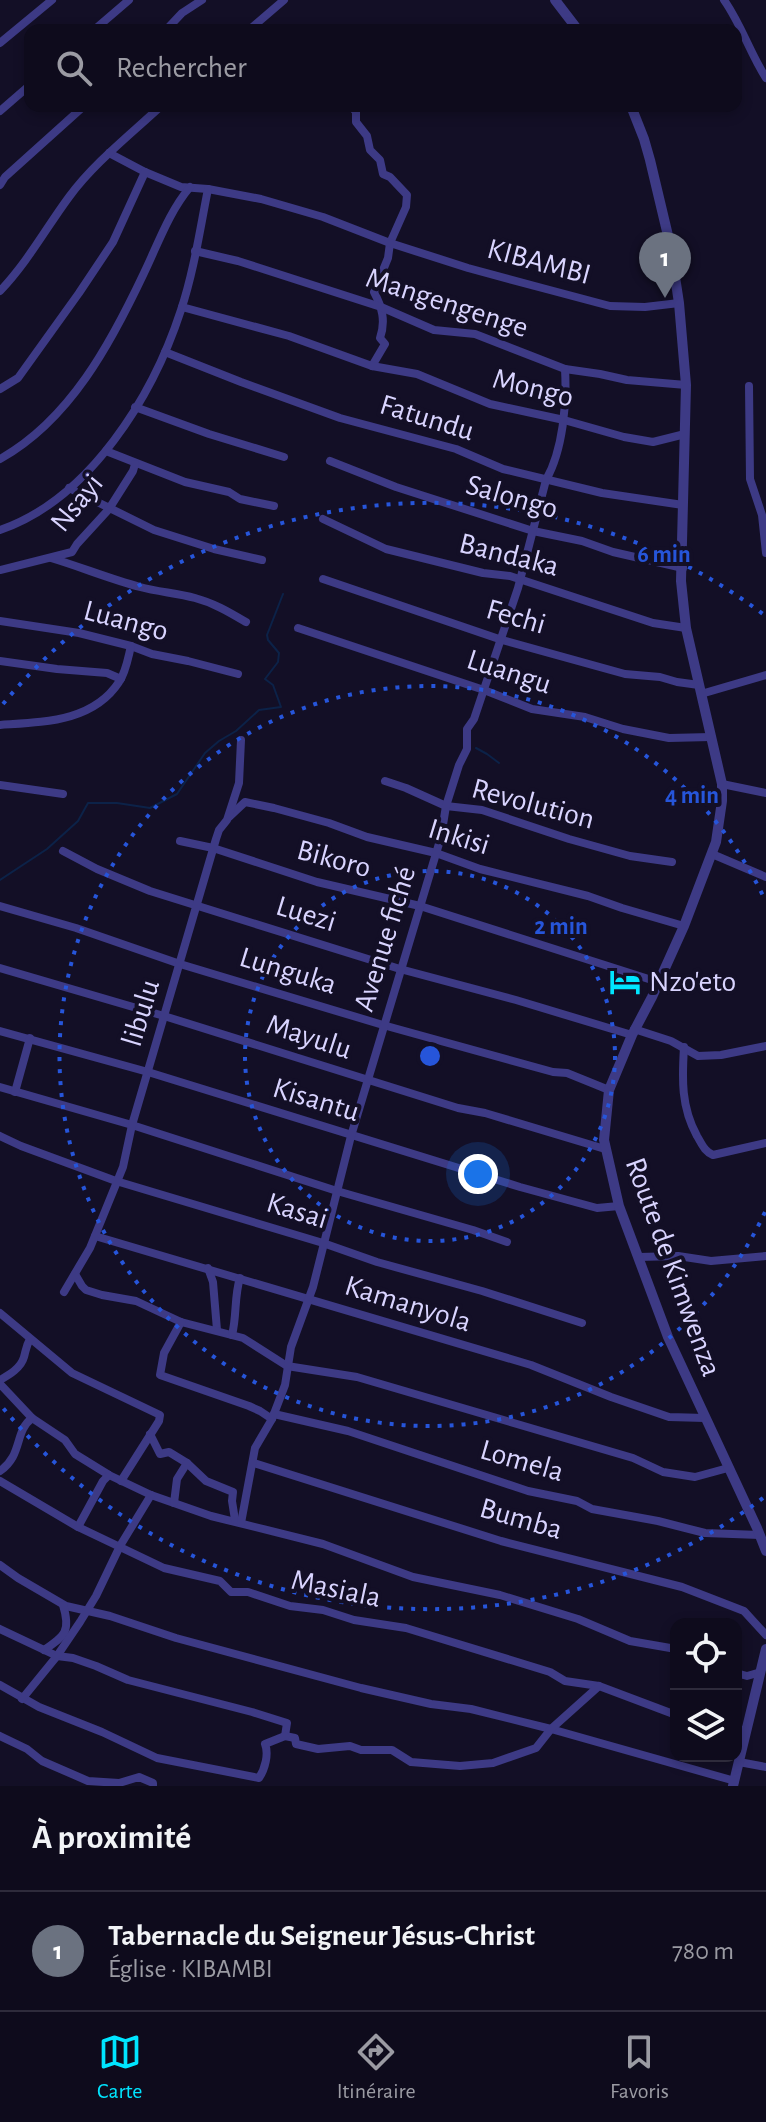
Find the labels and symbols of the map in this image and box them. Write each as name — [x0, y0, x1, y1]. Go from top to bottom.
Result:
pin: 1 — [639, 232, 691, 298]
street label: KIBAMBI — [484, 234, 594, 290]
street label: Mangengenge — [362, 263, 532, 343]
street label: Mongo — [489, 363, 577, 413]
street label: Fatundu — [376, 389, 478, 447]
street label: Nsayi — [45, 468, 109, 538]
street label: Salongo — [463, 470, 561, 524]
street label: Bandaka — [456, 528, 562, 582]
text: 6 min — [637, 543, 691, 567]
street label: Fechi — [483, 594, 549, 640]
street label: Luango — [81, 595, 171, 647]
street label: Luangu — [463, 644, 555, 700]
street label: Revolution — [468, 773, 598, 835]
text: 4 min — [665, 784, 719, 808]
street label: Inkisi — [425, 814, 493, 860]
street label: Bikoro — [294, 835, 374, 883]
street label: Avenue fiché — [349, 863, 421, 1015]
street label: Luezi — [272, 891, 340, 937]
text: 2 min — [534, 915, 588, 939]
street label: Lunguka — [236, 942, 340, 1000]
hotel icon: Nzo'eto — [608, 965, 642, 999]
place label: Nzo'eto — [649, 967, 736, 997]
street label: libulu — [117, 976, 165, 1050]
street label: Mayulu — [263, 1009, 355, 1065]
centre of rings — [416, 1042, 444, 1070]
street label: Kisantu — [269, 1073, 363, 1127]
your location — [458, 1154, 498, 1194]
street label: Route de Kimwenza — [620, 1154, 726, 1380]
street label: Kasai — [263, 1188, 331, 1234]
street label: Kamanyola — [341, 1271, 475, 1337]
street label: Lomela — [477, 1435, 567, 1487]
street label: Bumba — [476, 1493, 566, 1545]
street label: Masiala — [289, 1565, 383, 1613]

